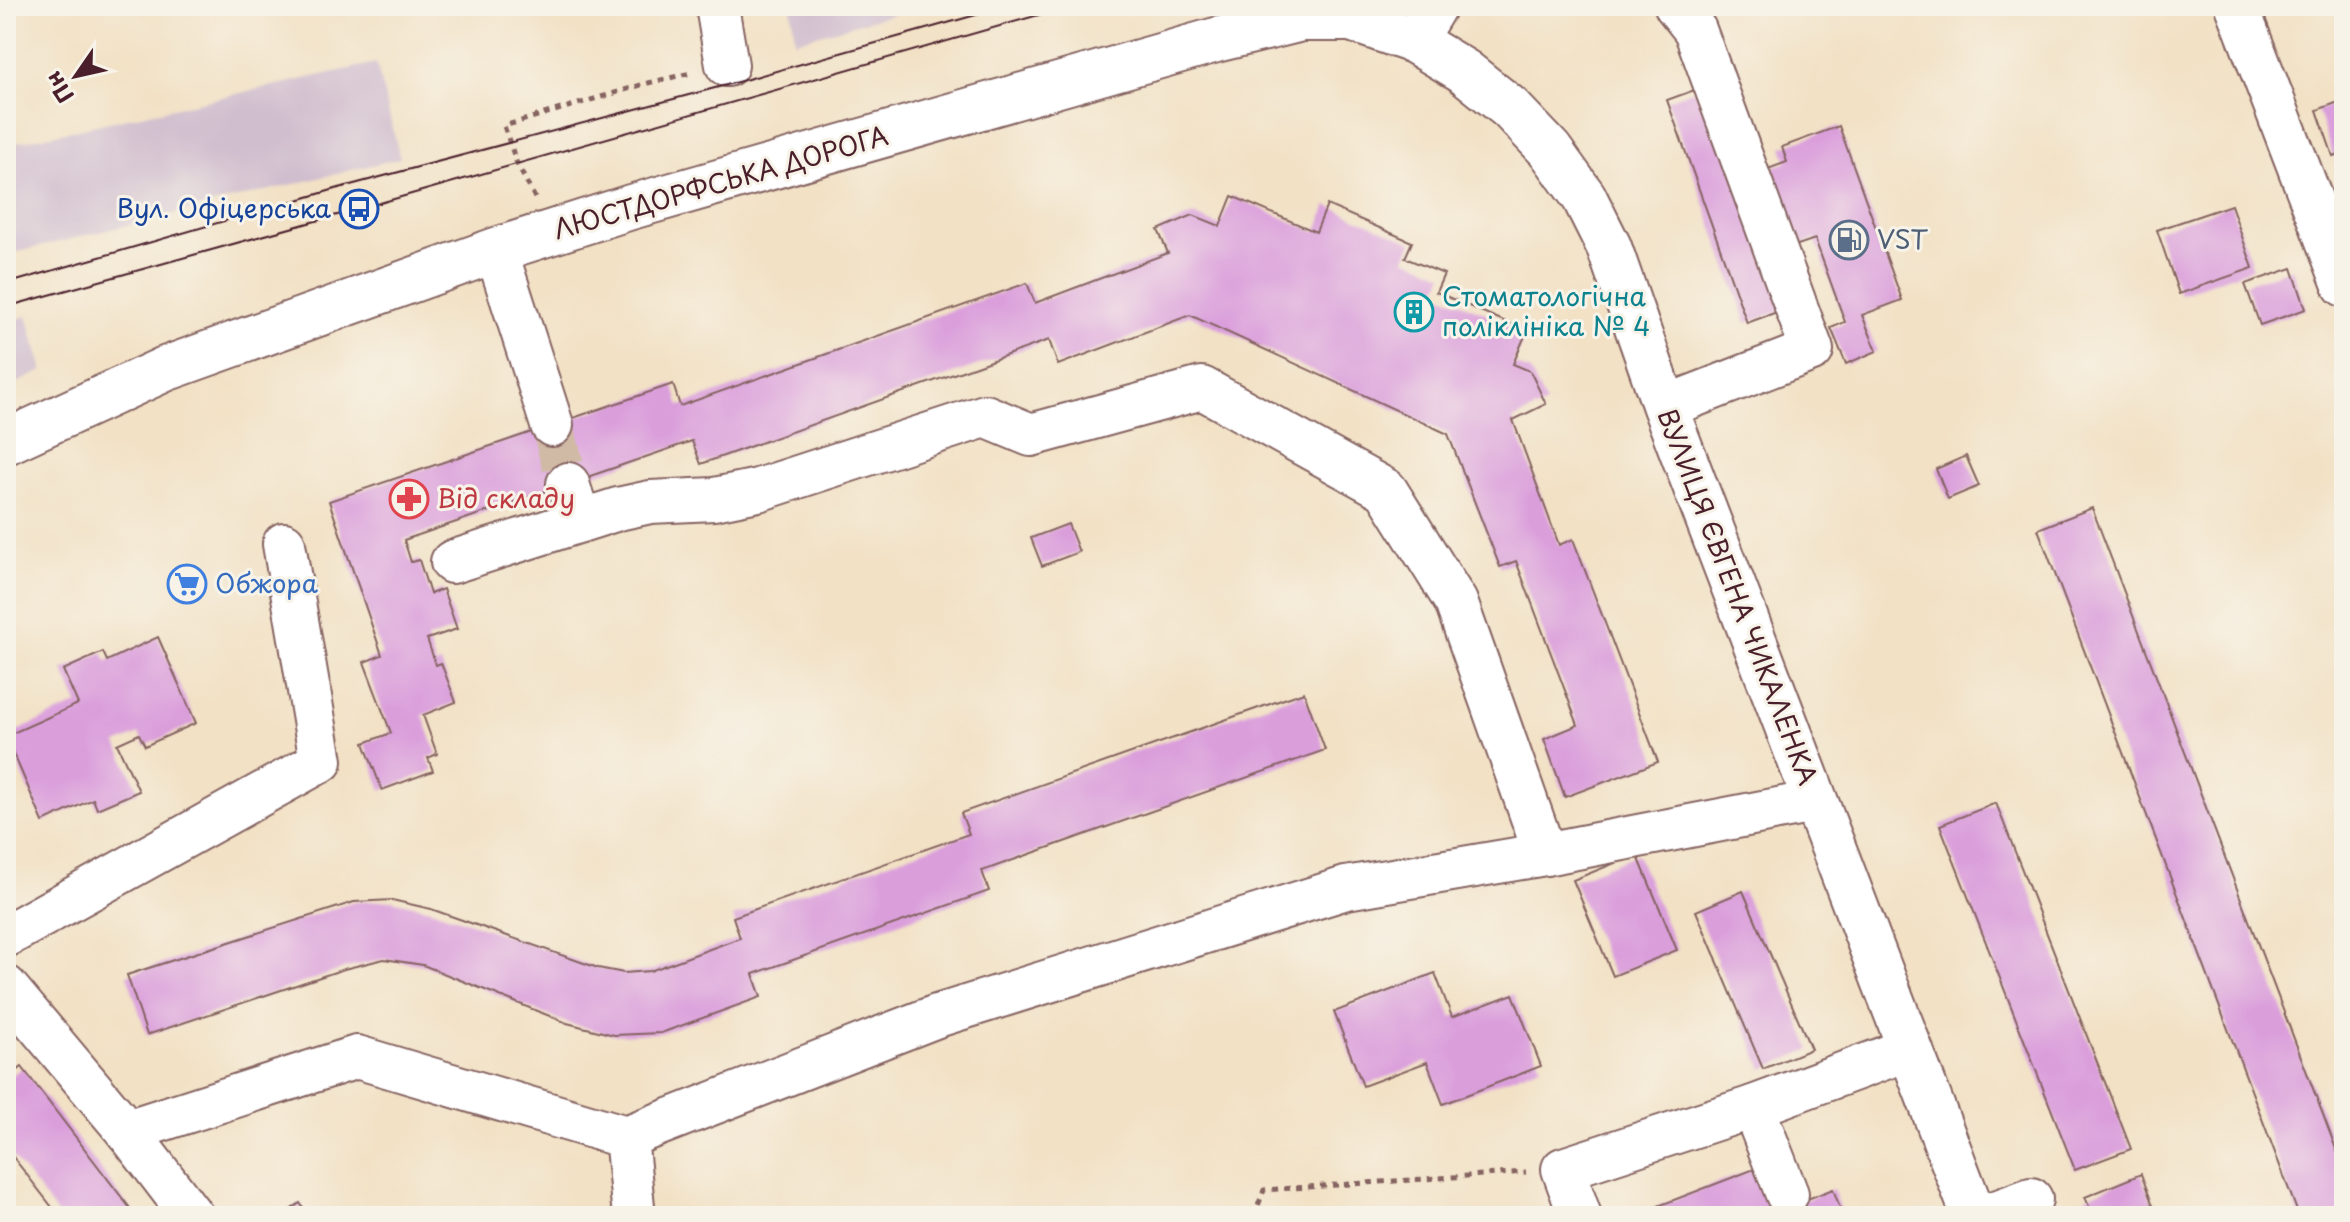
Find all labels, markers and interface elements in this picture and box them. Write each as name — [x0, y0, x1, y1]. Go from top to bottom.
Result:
north arrow — [36, 36, 116, 116]
text: Пн — [36, 66, 81, 110]
street label: ЛЮСТДОРФСЬКА ДОРОГА — [549, 115, 892, 248]
place label: Вул. Офіцерська — [117, 188, 332, 227]
bus stop icon: Вул. Офіцерська — [338, 188, 380, 230]
fuel station icon: VST — [1828, 219, 1870, 261]
place label: VST — [1877, 219, 1928, 258]
place label: Стоматологічна поліклініка № 4 — [1442, 276, 1650, 345]
building icon: Стоматологічна поліклініка № 4 — [1393, 291, 1435, 333]
street label: ВУЛИЦЯ ЄВГЕНА ЧИКАЛЕНКА — [1649, 403, 1828, 790]
pharmacy icon: Від складу — [388, 478, 430, 520]
place label: Від складу — [437, 478, 575, 517]
supermarket icon: Обжора — [166, 563, 208, 605]
place label: Обжора — [215, 563, 319, 602]

